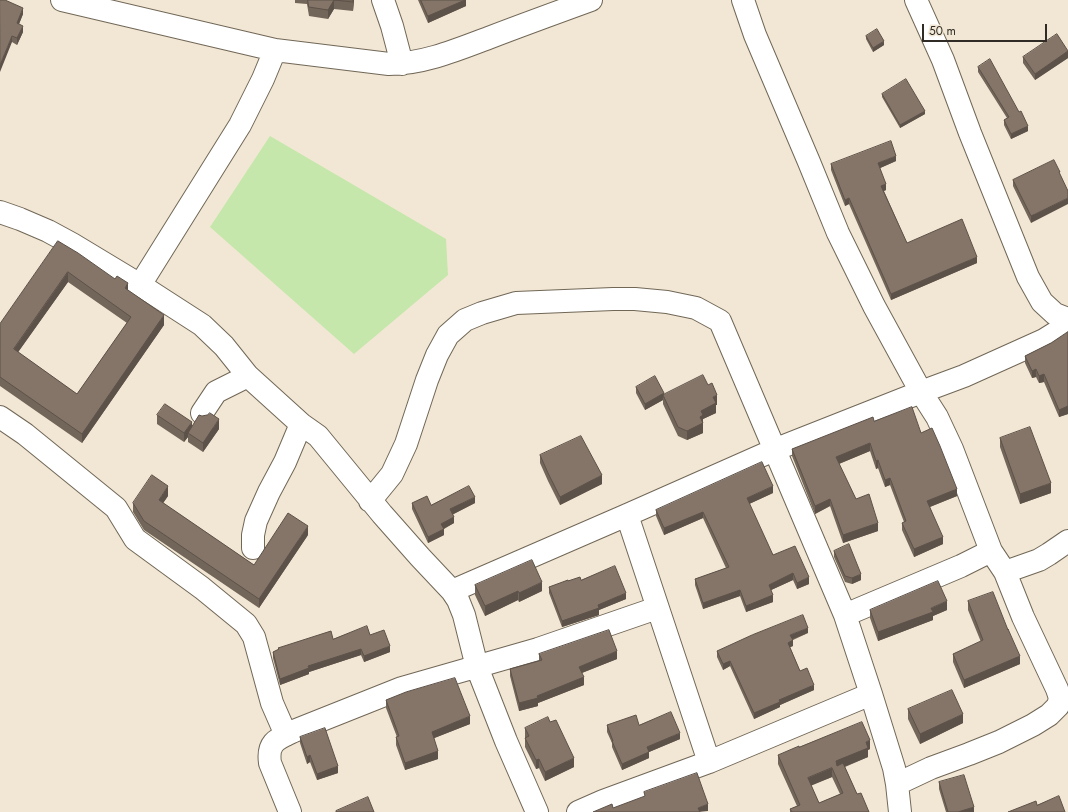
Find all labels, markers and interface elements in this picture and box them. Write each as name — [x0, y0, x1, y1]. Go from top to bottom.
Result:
scale bar — [924, 16, 1049, 42]
text: 50 m — [929, 22, 956, 40]

